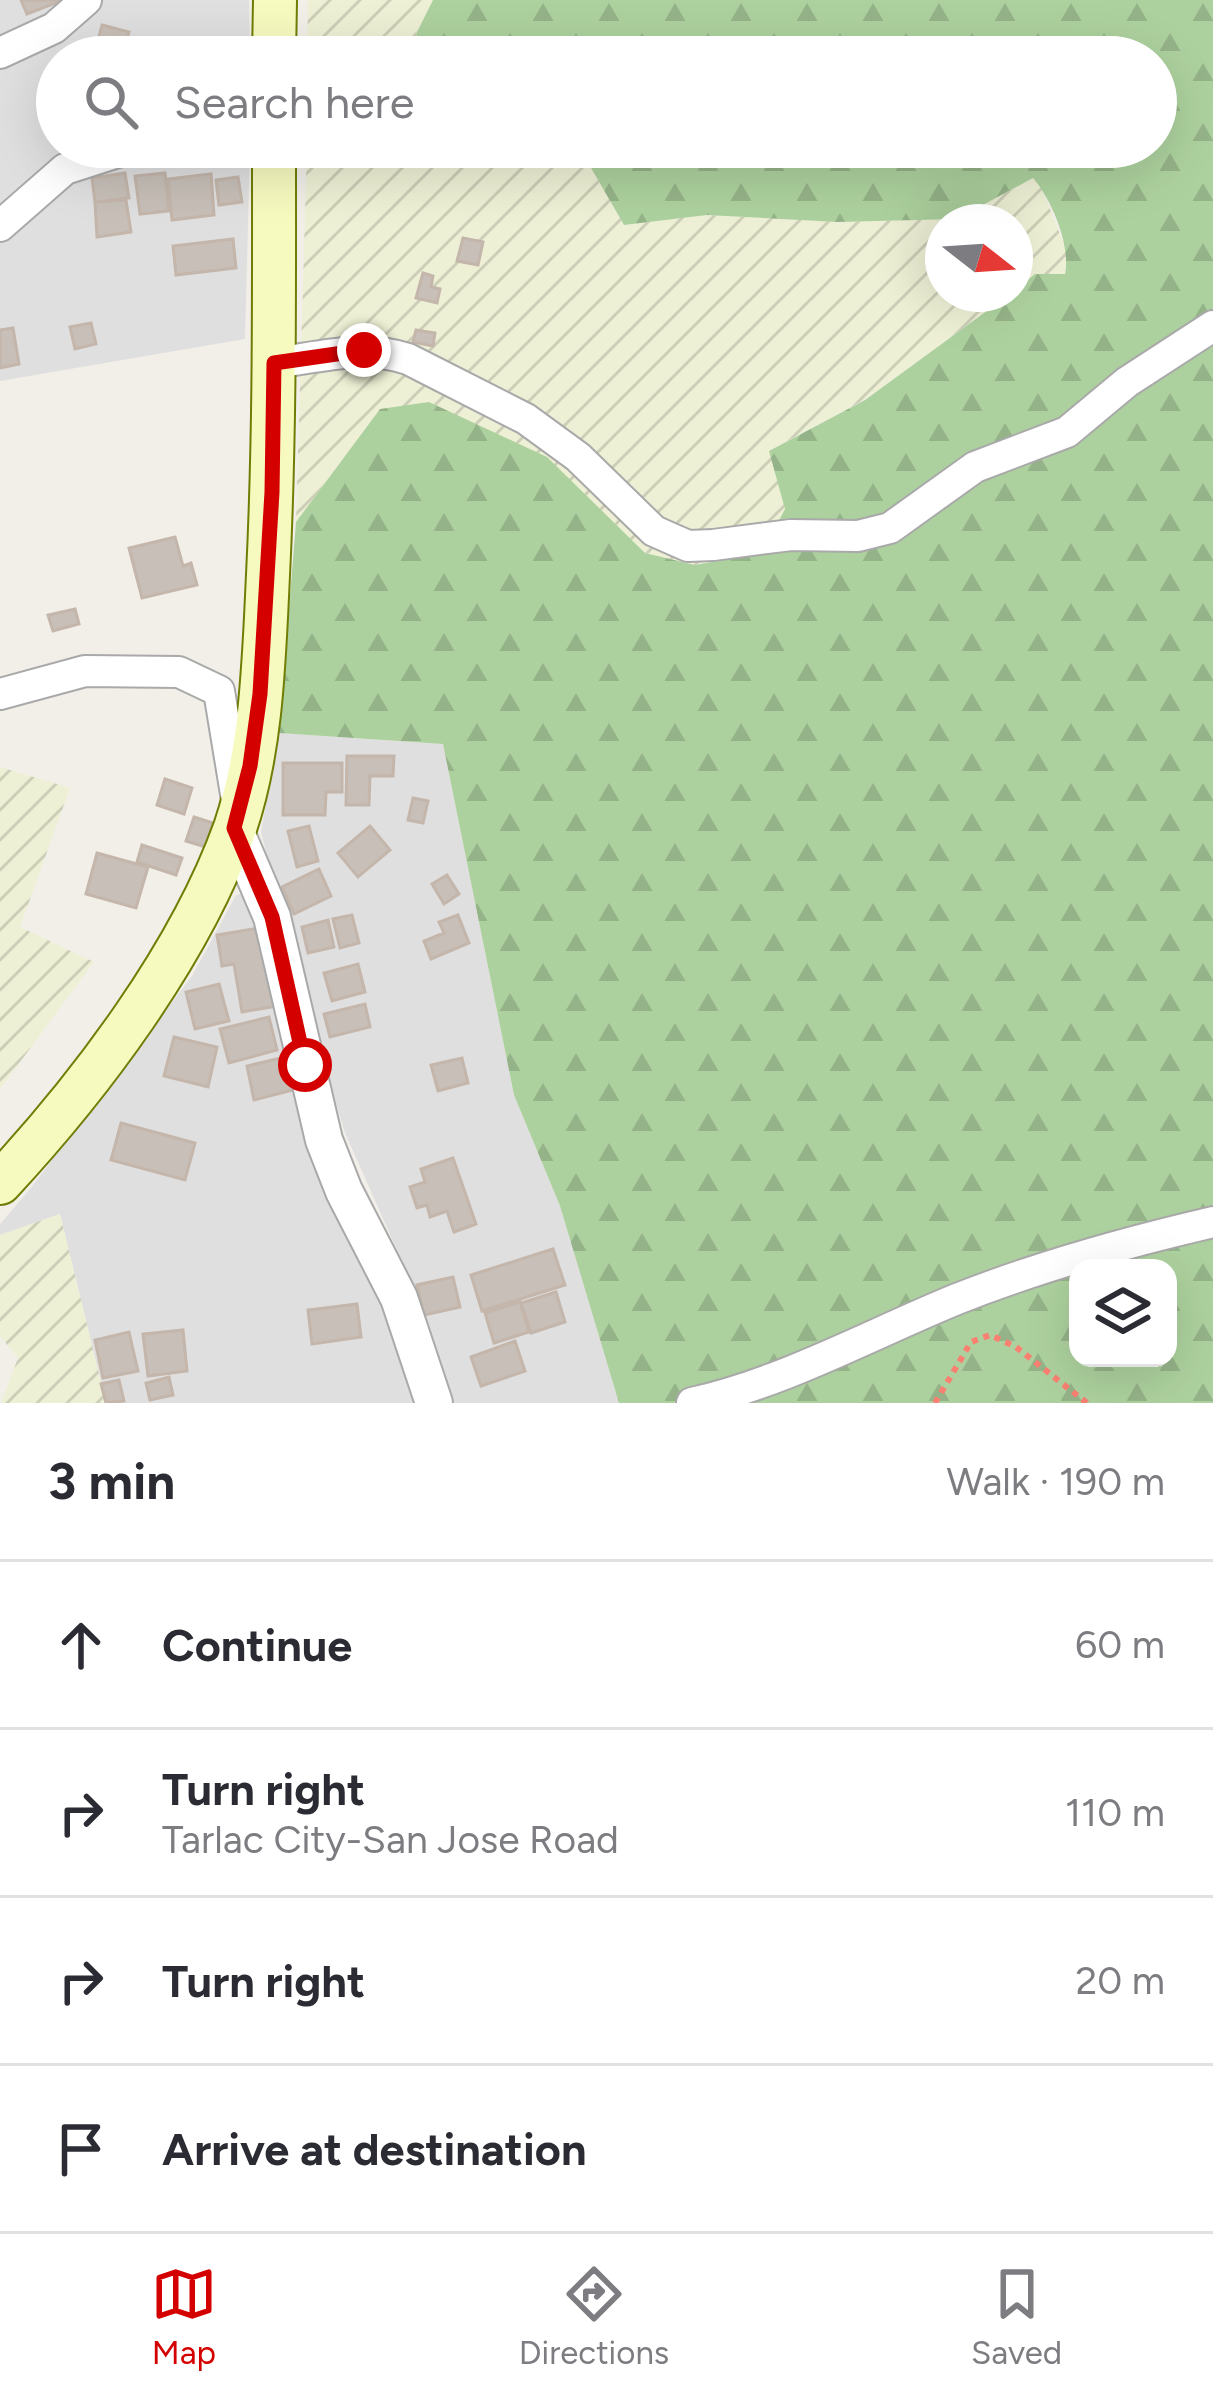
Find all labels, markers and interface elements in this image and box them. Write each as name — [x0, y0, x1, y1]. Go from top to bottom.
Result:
search box — [36, 36, 1177, 168]
icon: search — [78, 69, 144, 135]
text: Search here — [174, 75, 414, 129]
north arrow — [925, 204, 1033, 312]
route end — [337, 323, 391, 377]
route start — [278, 1038, 332, 1092]
map controls — [1069, 1259, 1177, 1367]
button: layers — [1069, 1259, 1177, 1367]
text: 3 min — [48, 1451, 175, 1512]
text: Walk · 190 m — [947, 1458, 1165, 1505]
icon: ahead — [48, 1612, 114, 1678]
text: Continue — [162, 1618, 352, 1672]
text: 60 m — [1075, 1621, 1165, 1668]
text: Turn right — [162, 1762, 365, 1816]
icon: right — [48, 1780, 114, 1846]
text: 110 m — [1065, 1789, 1165, 1836]
text: Tarlac City-San Jose Road — [162, 1816, 619, 1863]
icon: right — [48, 1948, 114, 2014]
text: Turn right — [162, 1954, 365, 2008]
text: 20 m — [1075, 1957, 1165, 2004]
icon: arrive — [48, 2116, 114, 2182]
text: Arrive at destination — [162, 2122, 586, 2176]
tab: Map — [151, 2261, 217, 2372]
tab: Directions — [519, 2261, 669, 2372]
tab: Saved — [971, 2261, 1062, 2372]

